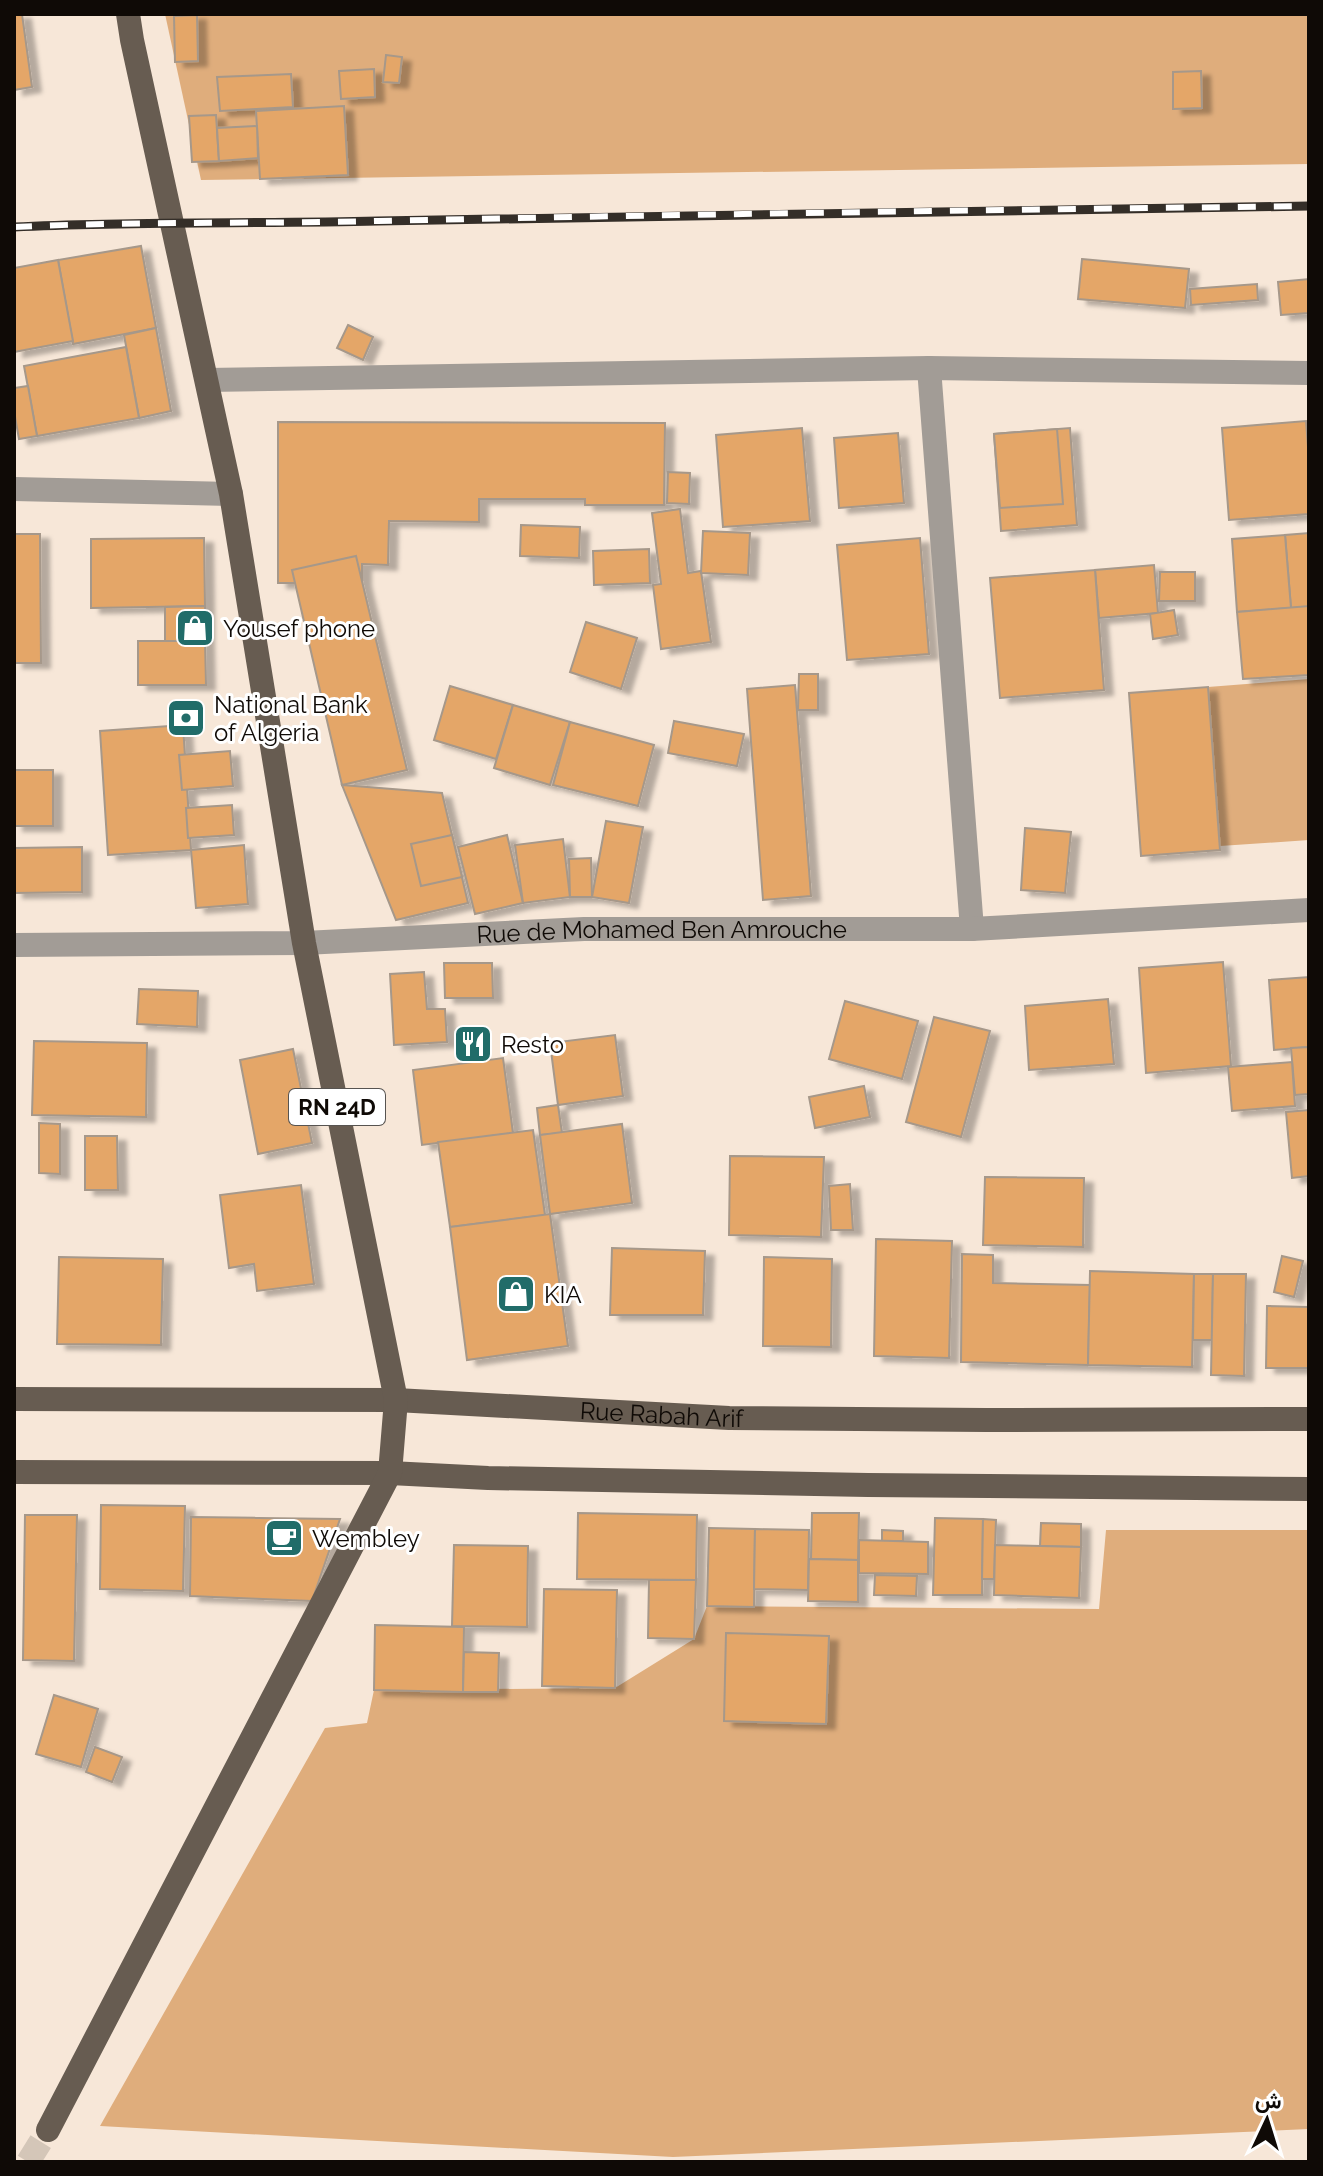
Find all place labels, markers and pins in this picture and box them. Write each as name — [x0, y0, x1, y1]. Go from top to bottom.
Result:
shop icon: Yousef phone — [174, 607, 216, 649]
place label: Yousef phone — [223, 614, 375, 643]
place label: National Bank of Algeria — [214, 690, 368, 747]
bank icon: National Bank of Algeria — [165, 697, 207, 739]
restaurant icon: Resto — [452, 1023, 494, 1065]
place label: Resto — [501, 1030, 564, 1059]
shop icon: KIA — [495, 1273, 537, 1315]
place label: KIA — [544, 1280, 582, 1309]
cafe icon: Wembley — [263, 1517, 305, 1559]
place label: Wembley — [312, 1524, 420, 1553]

